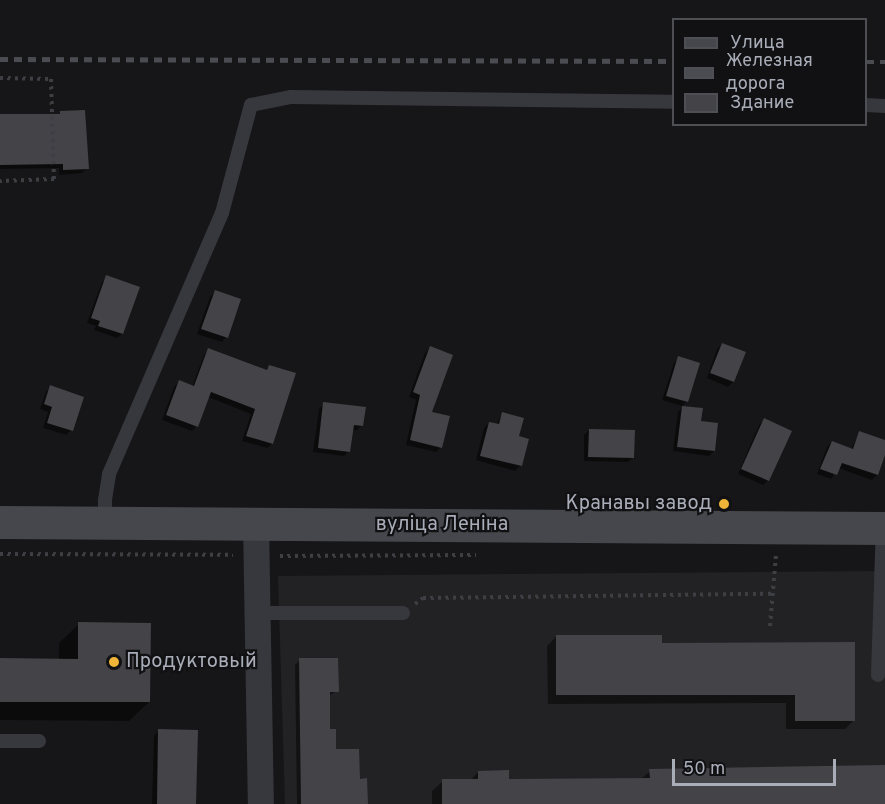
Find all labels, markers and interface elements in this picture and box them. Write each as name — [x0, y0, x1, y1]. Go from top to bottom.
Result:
legend — [672, 18, 867, 126]
text: Улица — [730, 32, 784, 55]
text: Железная дорога — [726, 50, 813, 96]
text: Здание — [730, 92, 794, 115]
place label: Кранавы завод — [566, 492, 712, 516]
marker: Кранавы завод — [717, 497, 731, 511]
street label: вуліца Леніна — [376, 513, 508, 537]
place label: Продуктовый — [126, 650, 257, 674]
marker: Продуктовый — [107, 655, 121, 669]
scale bar — [675, 747, 838, 785]
text: 50 m — [683, 758, 725, 781]

